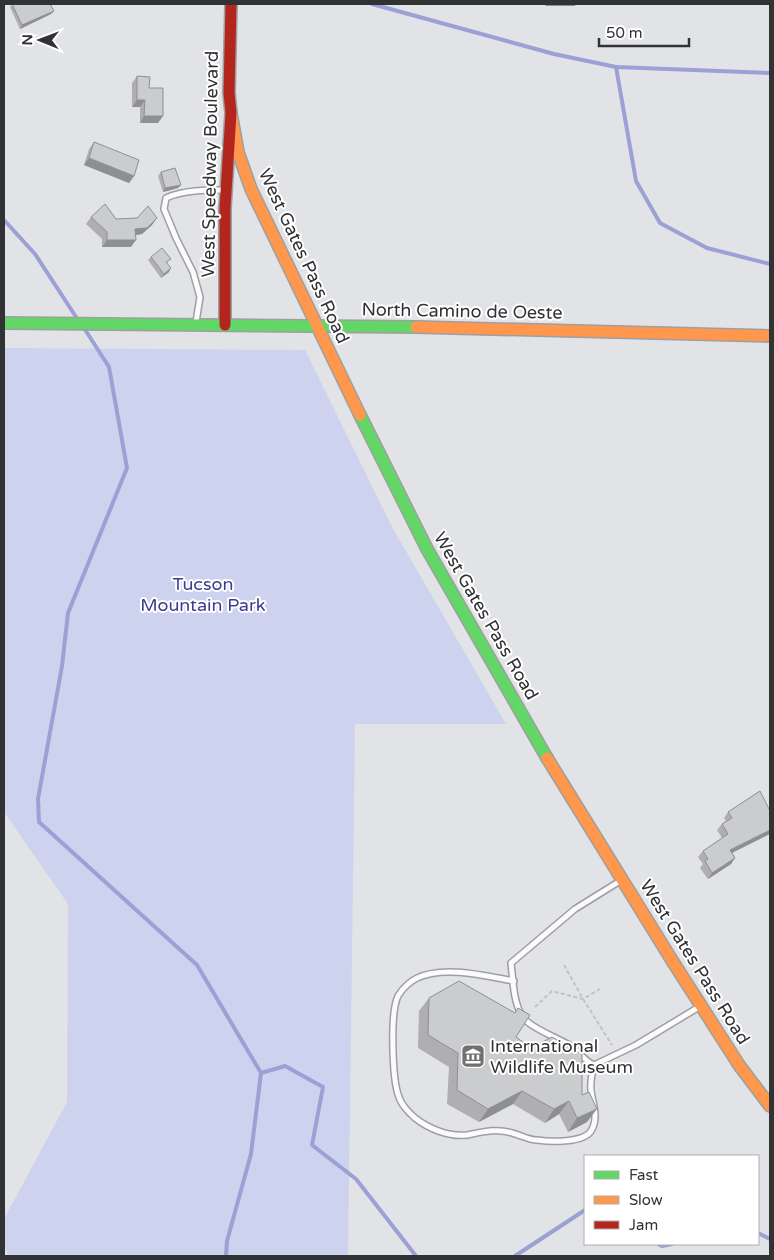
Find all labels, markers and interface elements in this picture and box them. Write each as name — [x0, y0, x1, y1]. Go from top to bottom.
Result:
north arrow — [15, 15, 65, 65]
scale bar — [599, 15, 689, 47]
text: 50 m — [606, 24, 643, 42]
text: N — [19, 34, 36, 46]
street label: West Speedway Boulevard — [197, 51, 223, 277]
street label: West Gates Pass Road — [254, 165, 354, 347]
street label: North Camino de Oeste — [361, 298, 563, 324]
street label: West Gates Pass Road — [429, 528, 543, 704]
park label: Tucson Mountain Park — [140, 573, 266, 616]
street label: West Gates Pass Road — [635, 875, 755, 1049]
place label: International Wildlife Museum — [490, 1035, 633, 1078]
museum icon: International Wildlife Museum — [460, 1043, 486, 1069]
legend — [584, 1155, 759, 1245]
text: Fast — [629, 1166, 659, 1184]
text: Slow — [629, 1191, 663, 1209]
text: Jam — [629, 1216, 658, 1234]

